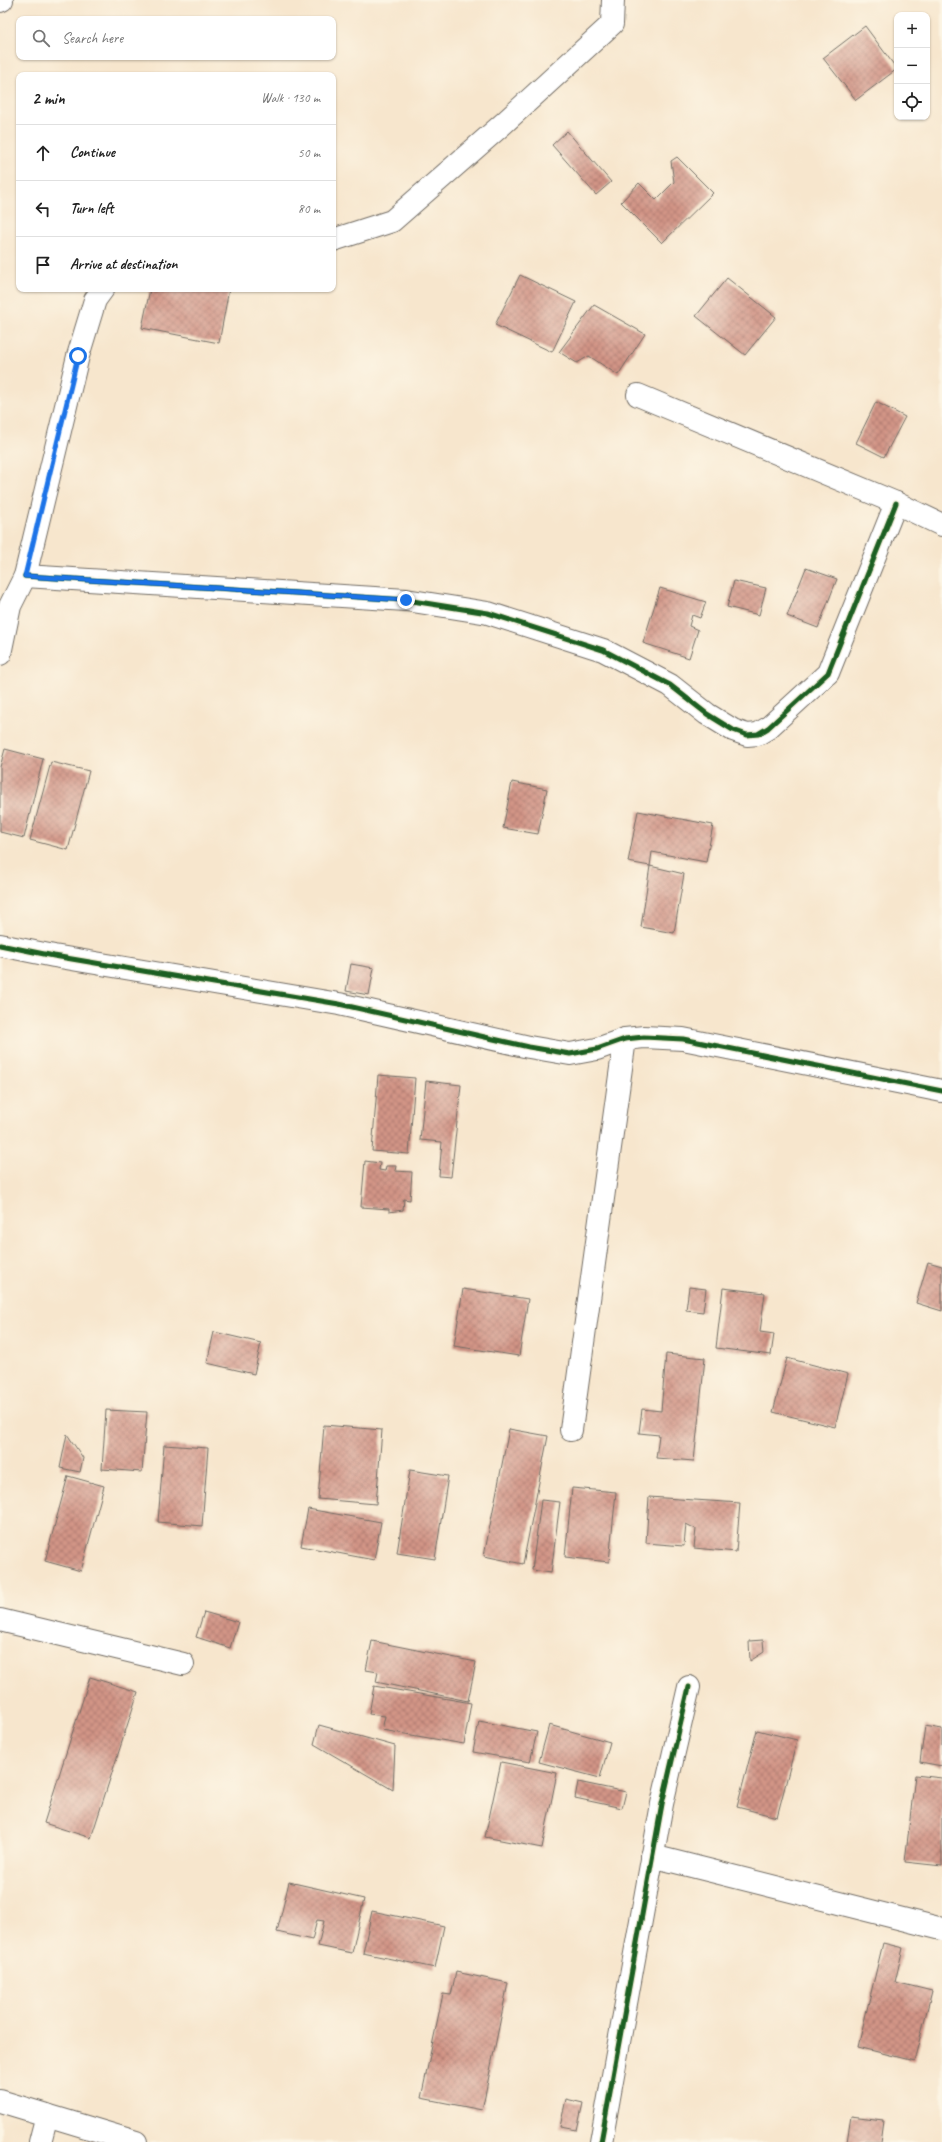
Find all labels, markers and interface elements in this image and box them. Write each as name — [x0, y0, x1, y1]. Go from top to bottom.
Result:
map controls — [894, 12, 930, 120]
button: + — [894, 12, 930, 48]
search box — [16, 16, 336, 60]
icon: search — [30, 27, 52, 49]
text: Search here — [62, 29, 123, 48]
button: − — [894, 48, 930, 84]
button: locate — [894, 84, 930, 120]
text: 2 min — [32, 88, 65, 109]
text: Walk · 130 m — [261, 90, 320, 106]
icon: ahead — [32, 142, 54, 164]
text: Continue — [70, 143, 115, 162]
text: 50 m — [298, 145, 320, 161]
icon: left — [32, 198, 54, 220]
text: Turn left — [70, 199, 113, 218]
text: 80 m — [298, 201, 320, 217]
icon: arrive — [32, 254, 54, 276]
text: Arrive at destination — [70, 255, 177, 274]
route start — [69, 347, 87, 365]
route end — [397, 591, 415, 609]

